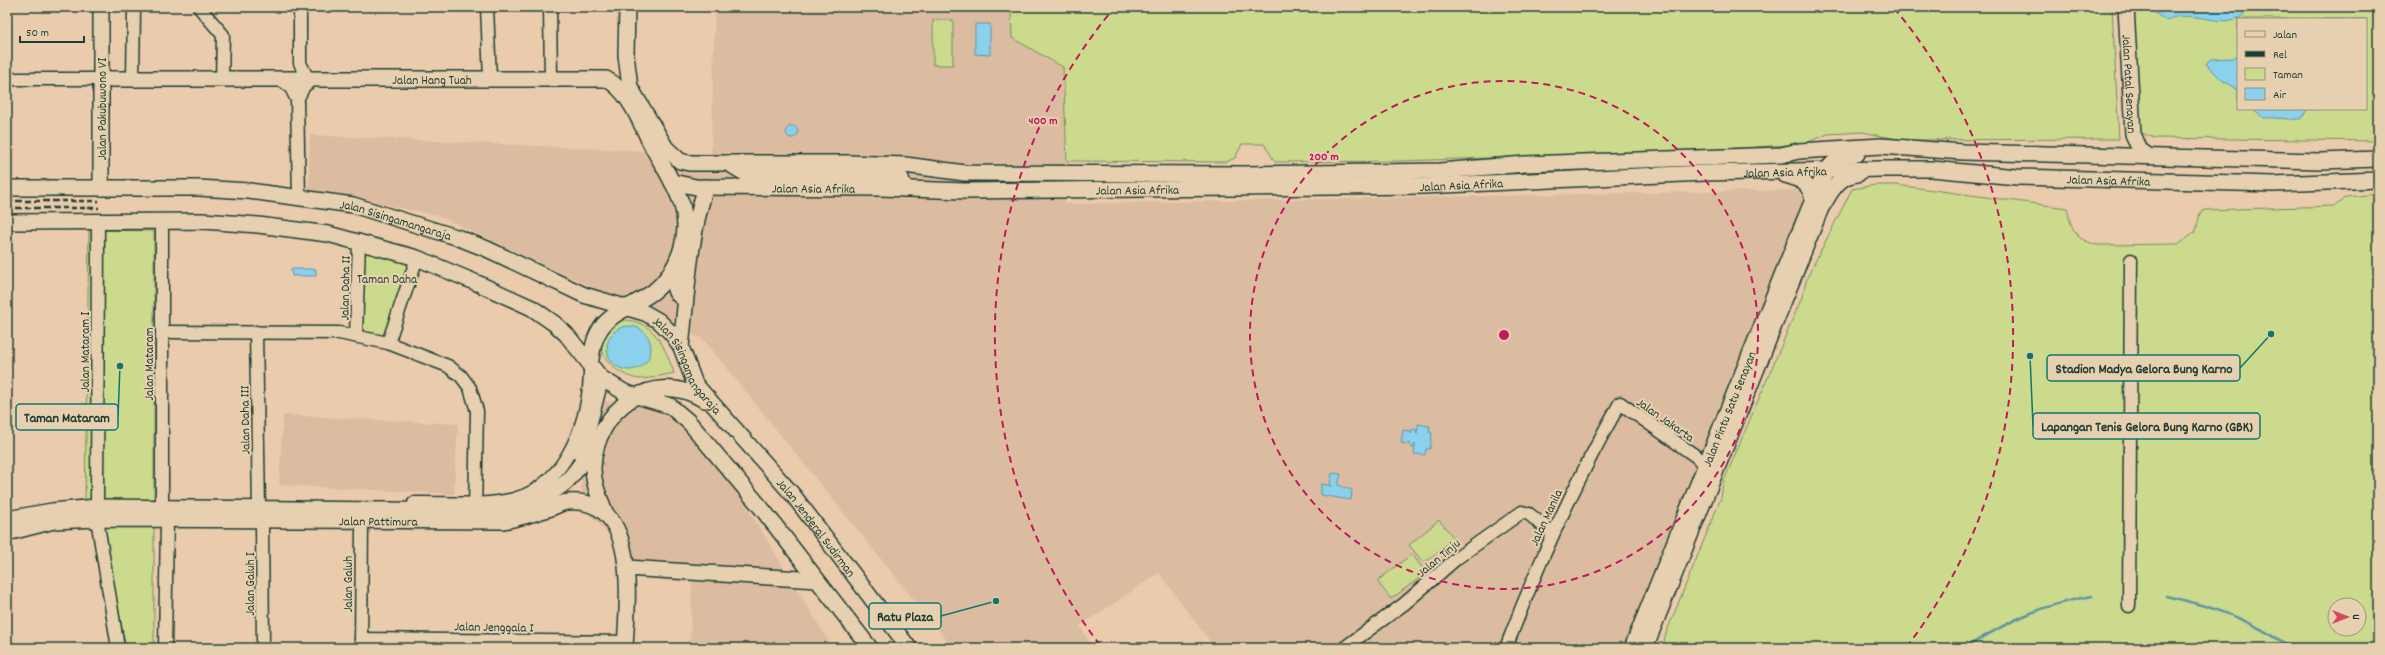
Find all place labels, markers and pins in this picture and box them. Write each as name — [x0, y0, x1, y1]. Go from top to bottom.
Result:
centre of rings — [1497, 328, 1511, 342]
callout: Stadion Madya Gelora Bung Karno — [2047, 355, 2240, 381]
callout: Taman Mataram — [16, 404, 118, 430]
callout: Lapangan Tenis Gelora Bung Karno (GBK) — [2033, 413, 2260, 439]
callout: Ratu Plaza — [869, 603, 941, 629]

